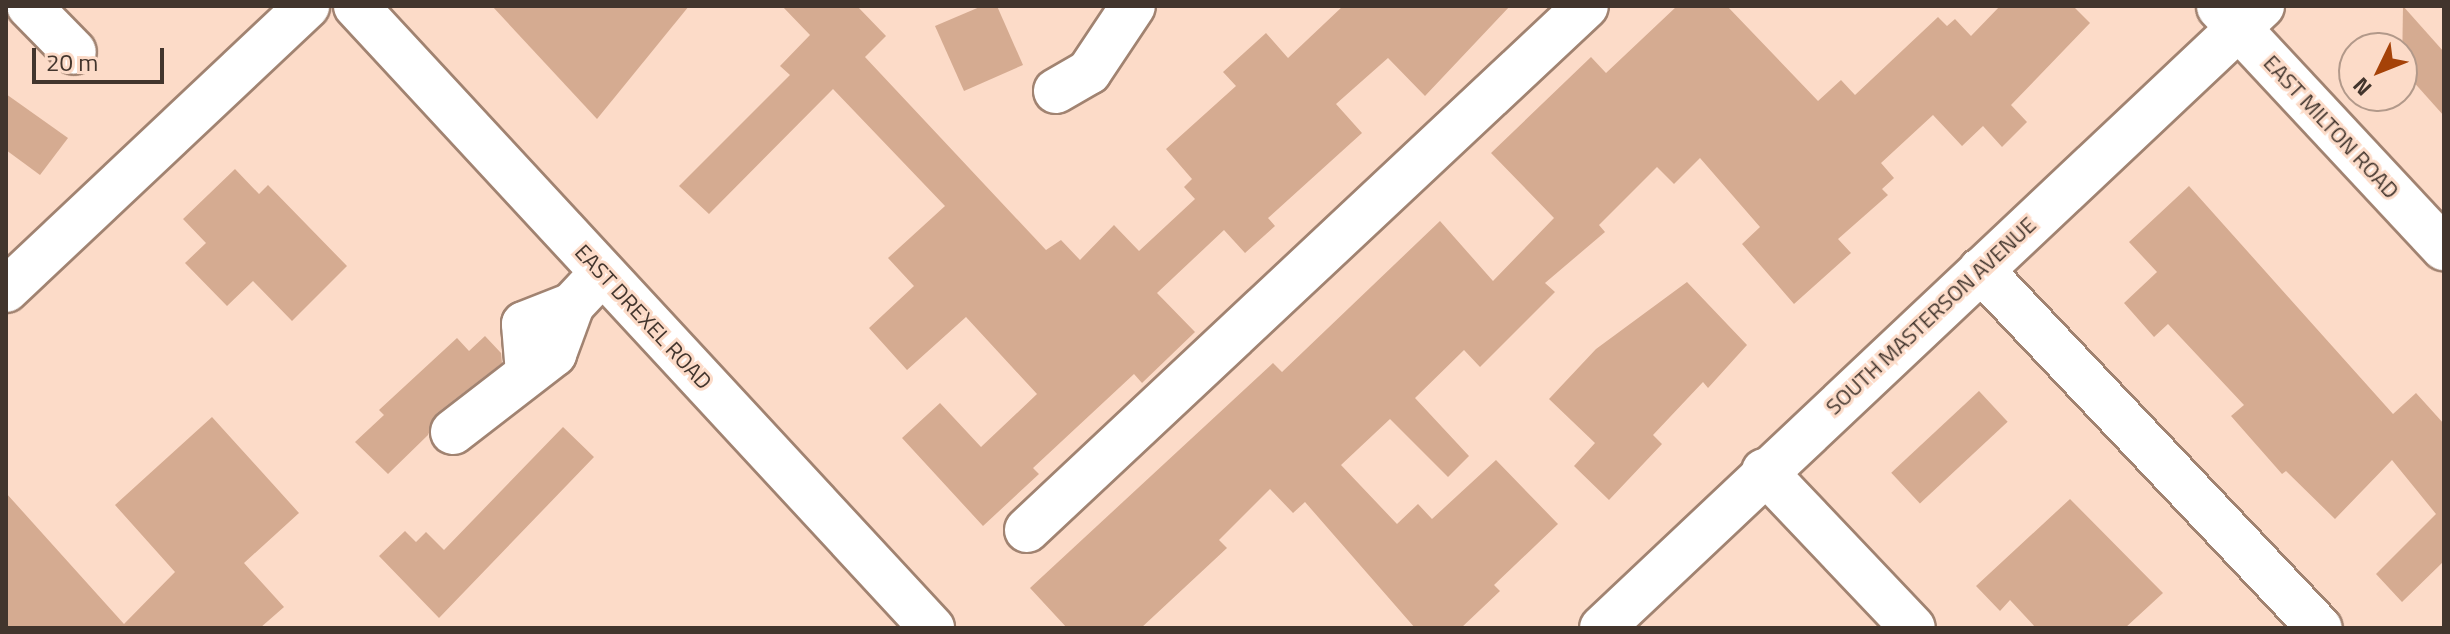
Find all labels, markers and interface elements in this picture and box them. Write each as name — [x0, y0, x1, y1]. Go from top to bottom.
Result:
scale bar — [36, 32, 168, 82]
north arrow — [2338, 32, 2418, 112]
text: 20 m — [46, 44, 98, 80]
street label: EAST MILTON ROAD — [2258, 50, 2404, 204]
street label: SOUTH MASTERSON AVENUE — [1821, 212, 2041, 420]
street label: EAST DREXEL ROAD — [569, 239, 717, 395]

